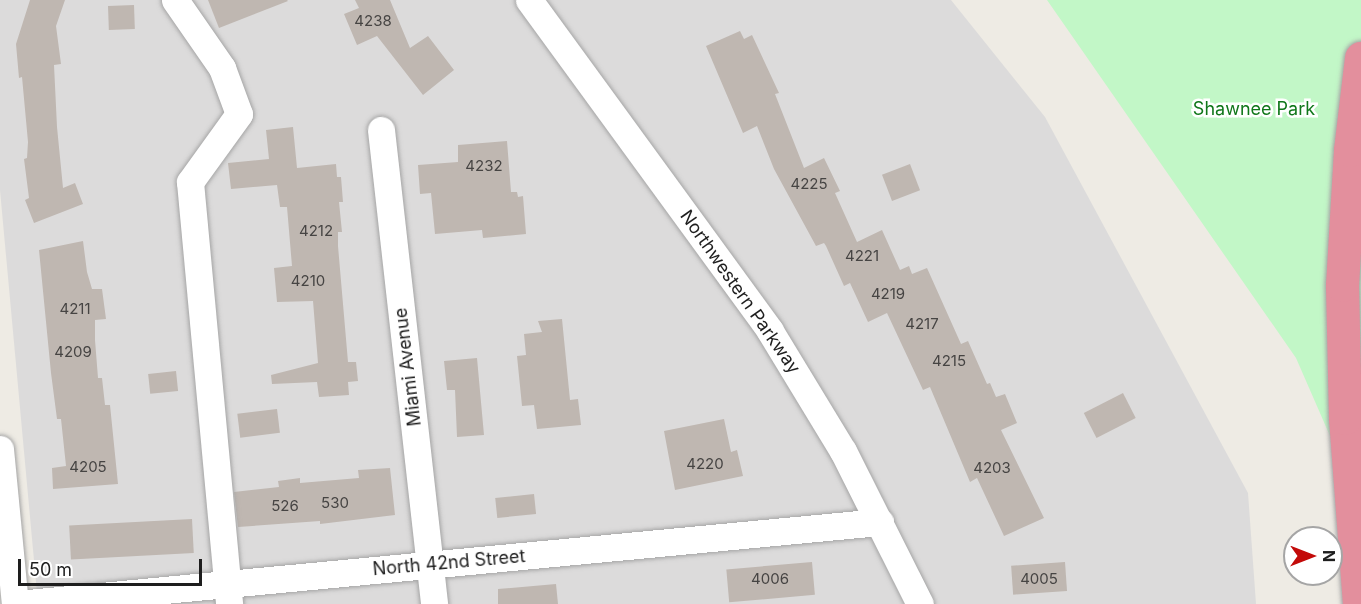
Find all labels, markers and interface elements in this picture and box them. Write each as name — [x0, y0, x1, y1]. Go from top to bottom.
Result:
house number: 4238 — [354, 12, 392, 30]
park label: Shawnee Park — [1193, 98, 1315, 120]
house number: 4232 — [465, 157, 503, 175]
house number: 4225 — [790, 175, 828, 193]
street label: Northwestern Parkway — [675, 206, 805, 378]
house number: 4212 — [299, 222, 333, 240]
house number: 4221 — [845, 247, 879, 265]
house number: 4210 — [291, 272, 325, 290]
house number: 4219 — [871, 285, 905, 303]
house number: 4211 — [59, 300, 91, 318]
street label: Miami Avenue — [390, 307, 426, 427]
house number: 4217 — [905, 315, 939, 333]
house number: 4209 — [54, 343, 92, 361]
house number: 4215 — [932, 352, 966, 370]
house number: 4220 — [686, 455, 724, 473]
house number: 4205 — [69, 458, 107, 476]
house number: 4203 — [973, 459, 1011, 477]
house number: 530 — [321, 494, 349, 512]
house number: 526 — [271, 497, 299, 515]
north arrow — [1283, 526, 1343, 586]
street label: North 42nd Street — [372, 546, 526, 580]
scale bar — [21, 547, 206, 585]
text: N — [1319, 550, 1339, 562]
text: 50 m — [29, 559, 72, 580]
house number: 4006 — [751, 570, 789, 588]
house number: 4005 — [1020, 570, 1058, 588]

